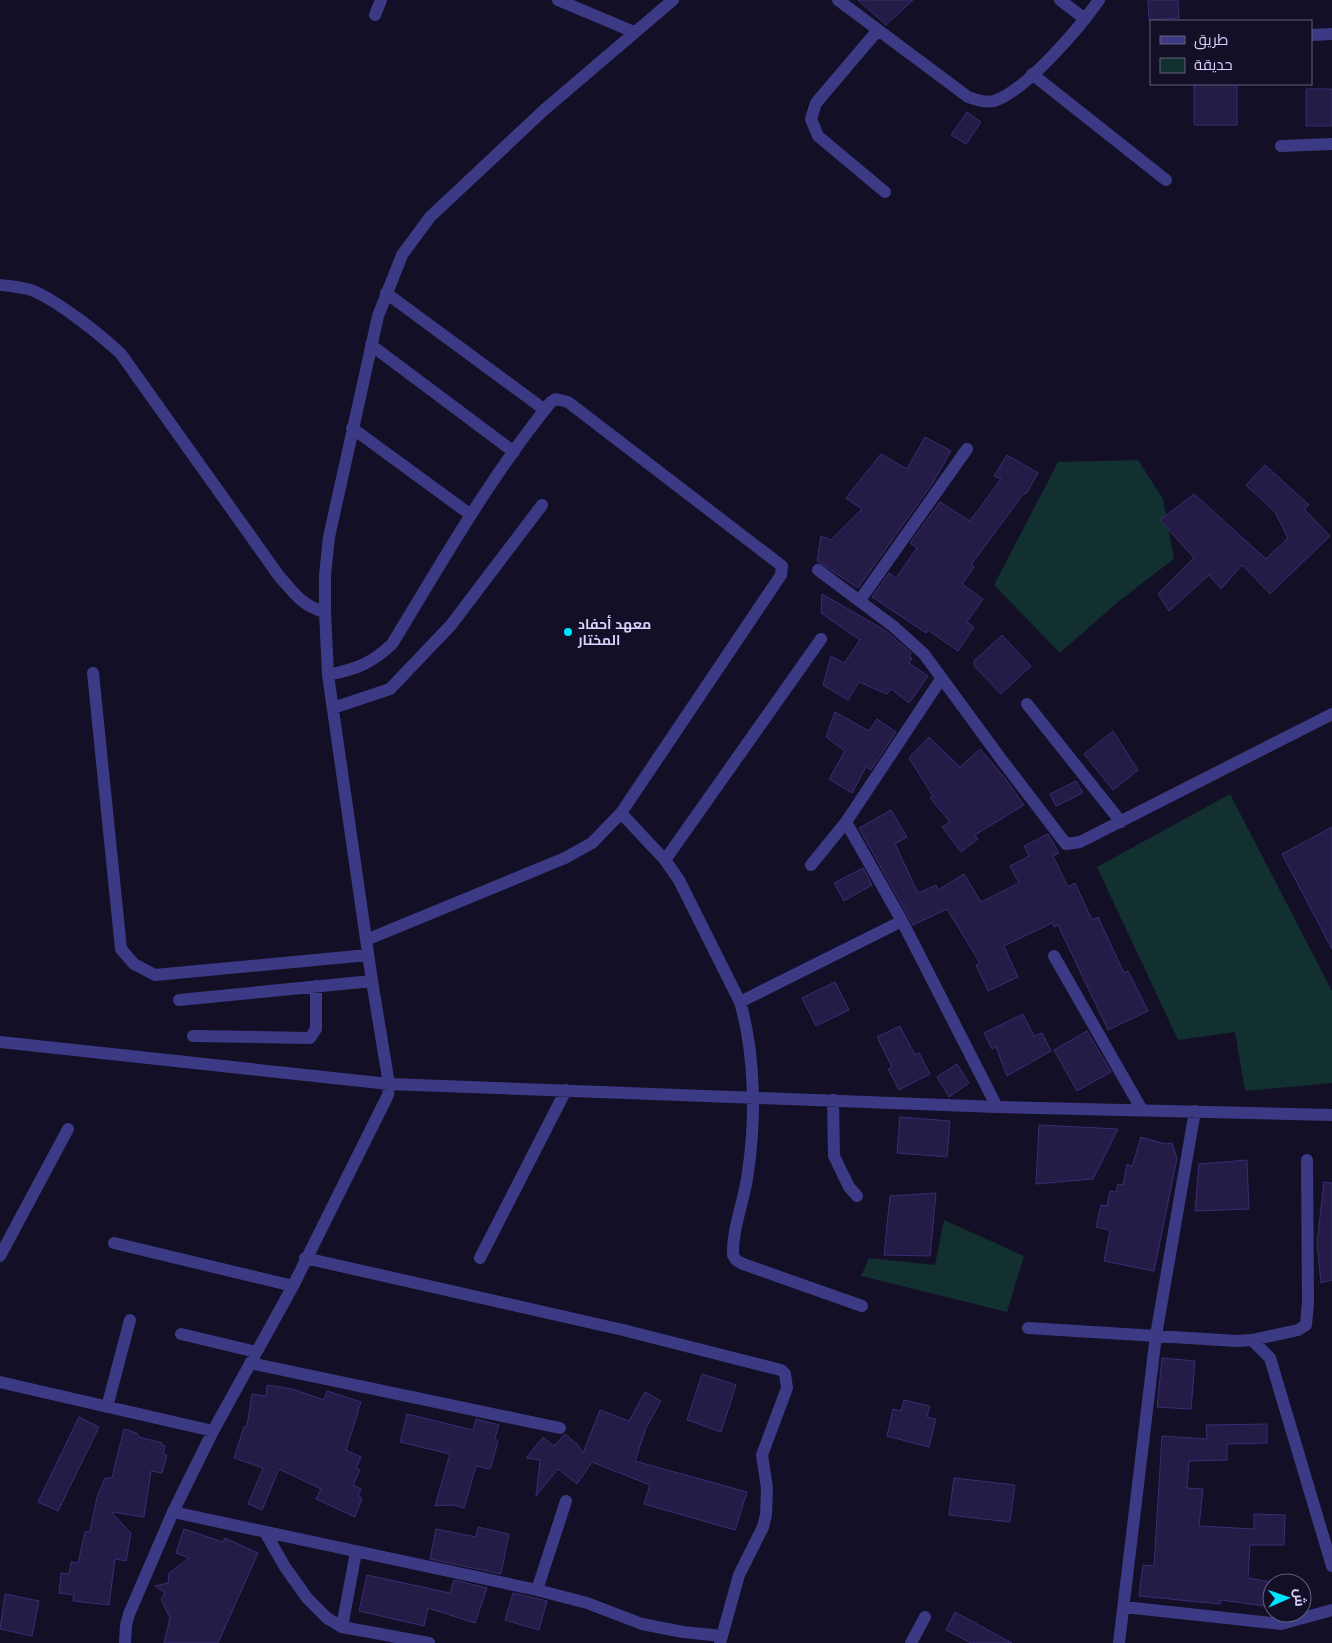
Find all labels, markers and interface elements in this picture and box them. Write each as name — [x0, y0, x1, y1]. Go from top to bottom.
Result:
legend — [1150, 20, 1312, 85]
text: طريق — [1194, 30, 1228, 50]
text: حديقة — [1194, 55, 1233, 74]
place label: معهد أحفاد المختار — [577, 615, 651, 649]
marker: معهد أحفاد المختار — [562, 626, 574, 638]
north arrow — [1262, 1573, 1312, 1623]
text: ش — [1291, 1588, 1309, 1607]

